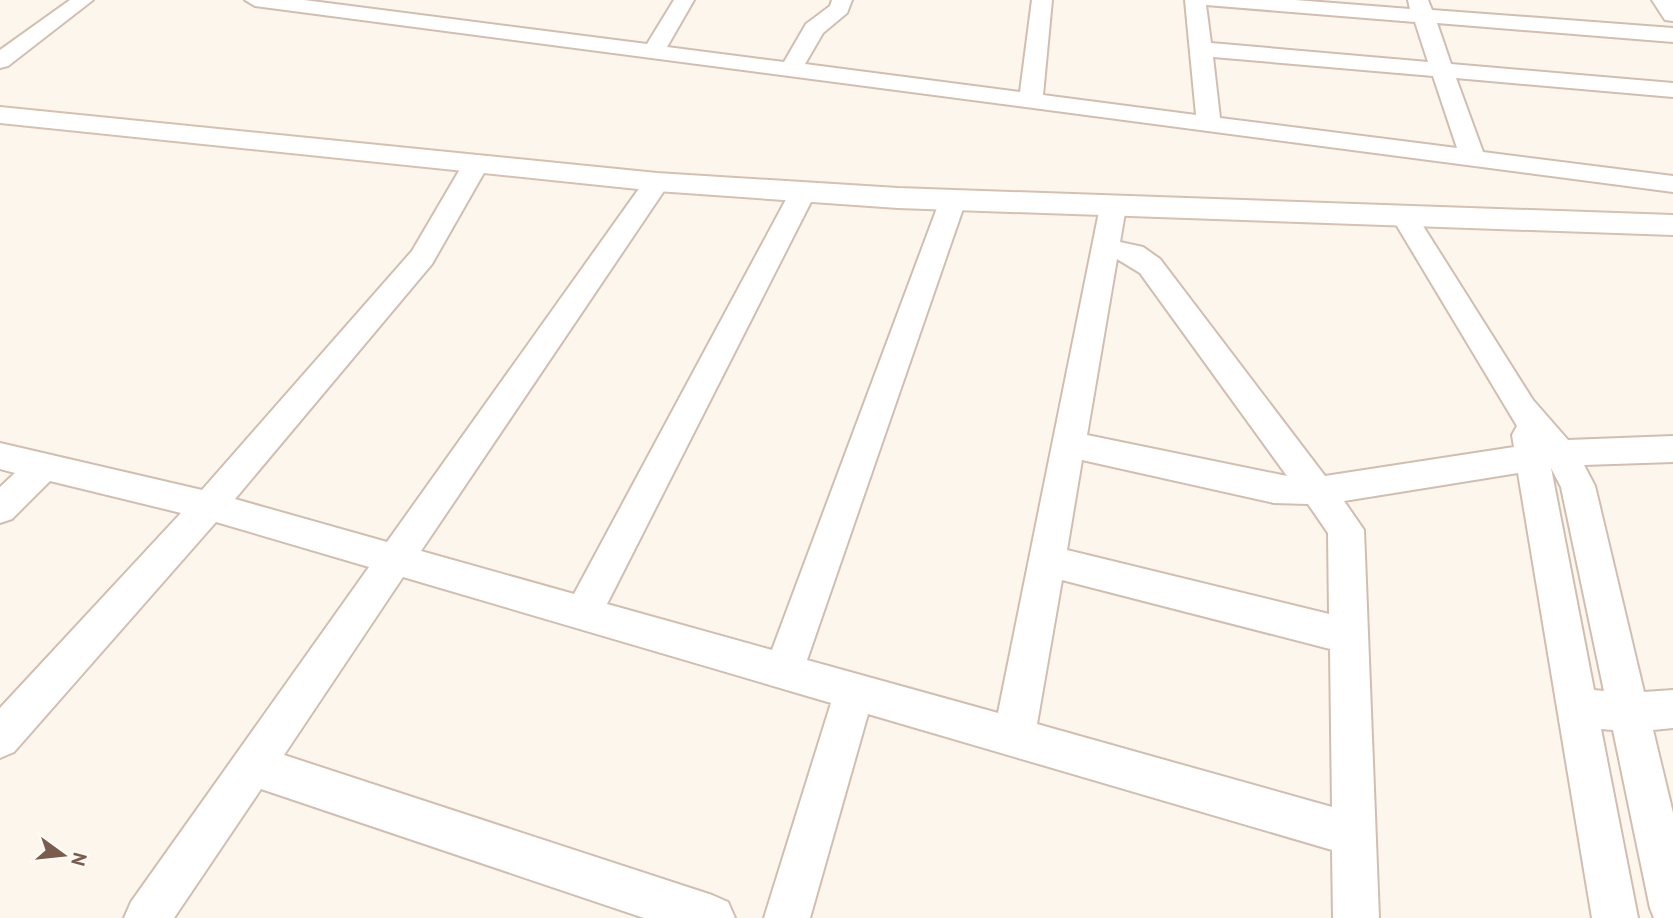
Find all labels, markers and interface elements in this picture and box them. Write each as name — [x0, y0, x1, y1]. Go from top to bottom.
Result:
north arrow — [28, 820, 98, 890]
text: N — [66, 850, 93, 869]

